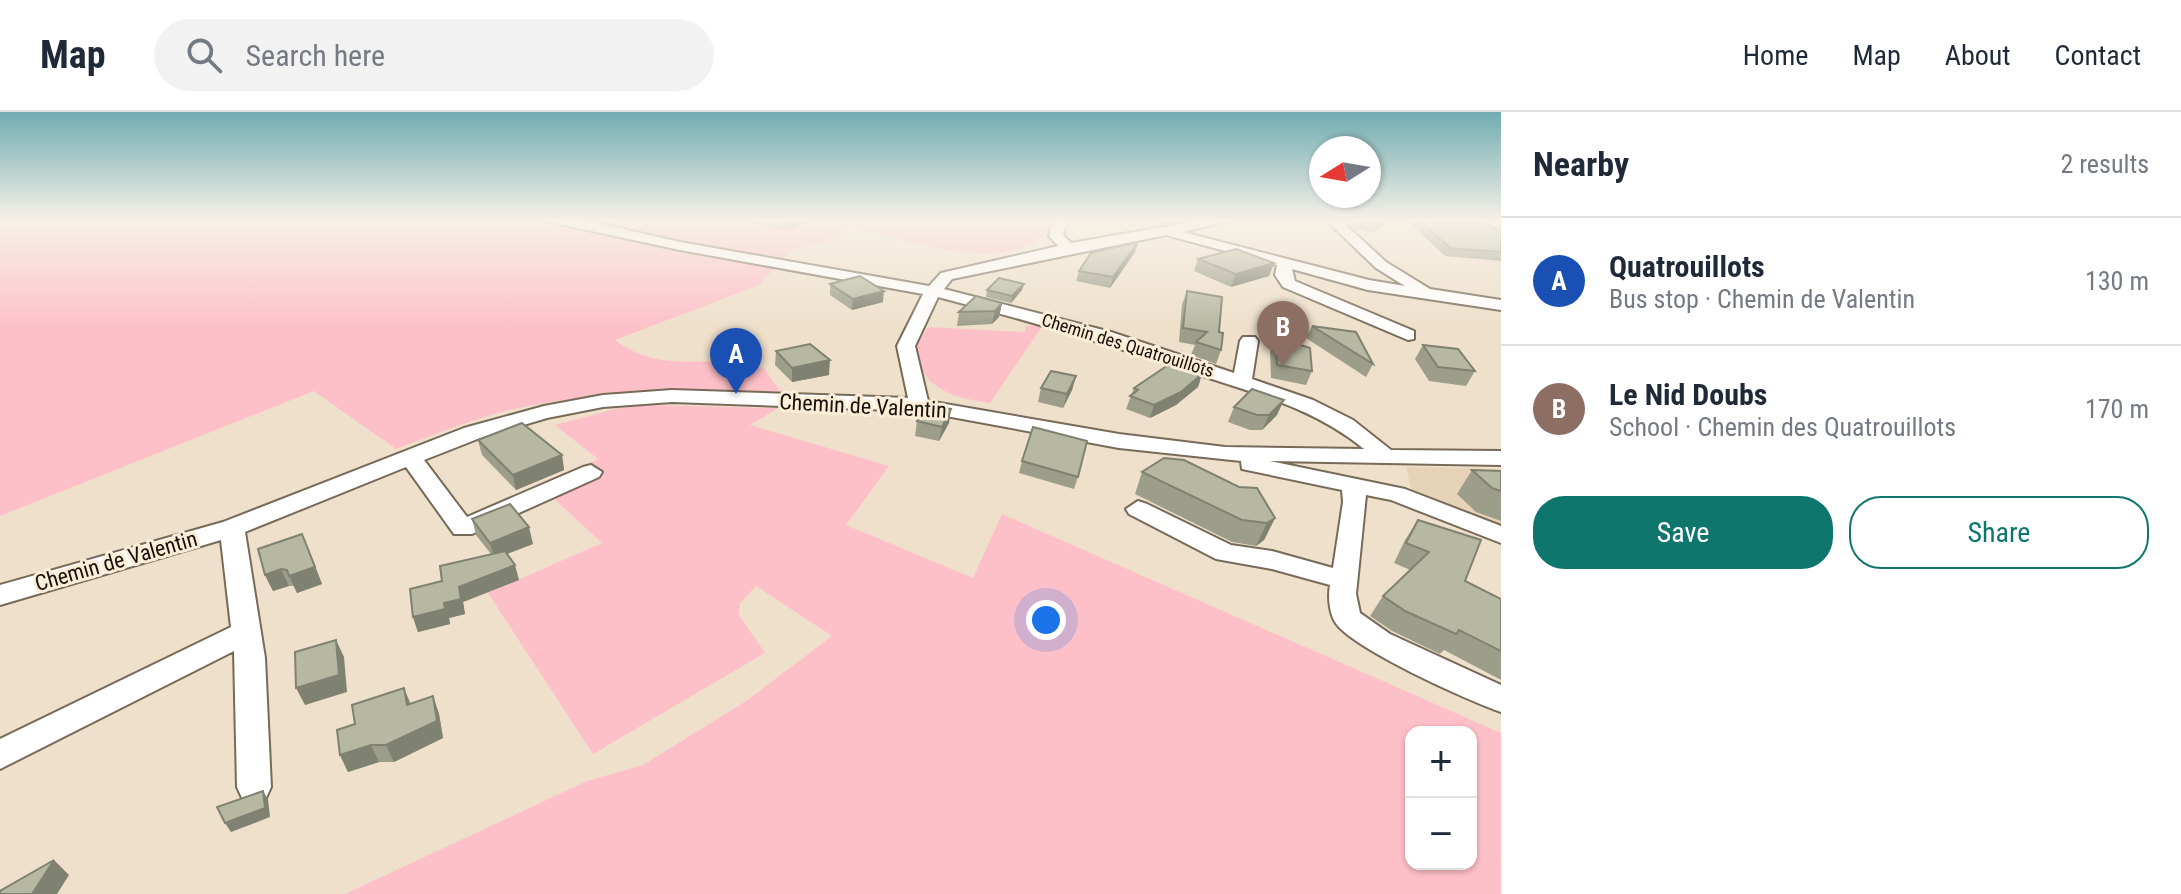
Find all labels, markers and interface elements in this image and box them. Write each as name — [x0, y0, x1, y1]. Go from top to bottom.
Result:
search box — [154, 19, 714, 91]
text: Map — [40, 33, 106, 77]
icon: search — [182, 33, 226, 77]
text: Search here — [246, 38, 385, 73]
text: Home — [1743, 39, 1808, 72]
text: Map — [1852, 39, 1901, 72]
text: About — [1945, 39, 2011, 72]
text: Contact — [2055, 39, 2141, 72]
north arrow — [1309, 136, 1381, 208]
text: Nearby — [1533, 144, 1629, 184]
text: 2 results — [2060, 149, 2149, 179]
text: Quatrouillots — [1609, 249, 1765, 284]
text: A — [1551, 266, 1567, 296]
text: 130 m — [2085, 266, 2149, 296]
text: Bus stop · Chemin de Valentin — [1609, 284, 1915, 314]
pin: B — [1257, 301, 1309, 367]
street label: Chemin des Quatrouillots — [1039, 309, 1217, 381]
pin: A — [710, 328, 762, 394]
text: Le Nid Doubs — [1609, 377, 1767, 412]
street label: Chemin de Valentin — [779, 389, 947, 423]
text: B — [1552, 394, 1566, 424]
text: 170 m — [2085, 394, 2149, 424]
text: School · Chemin des Quatrouillots — [1609, 412, 1956, 442]
button: Save — [1533, 496, 1833, 569]
button: Share — [1849, 496, 2149, 569]
street label: Chemin de Valentin — [32, 526, 200, 596]
your location — [1026, 600, 1066, 640]
map controls — [1405, 726, 1477, 870]
button: + — [1405, 726, 1477, 798]
button: − — [1405, 798, 1477, 870]

